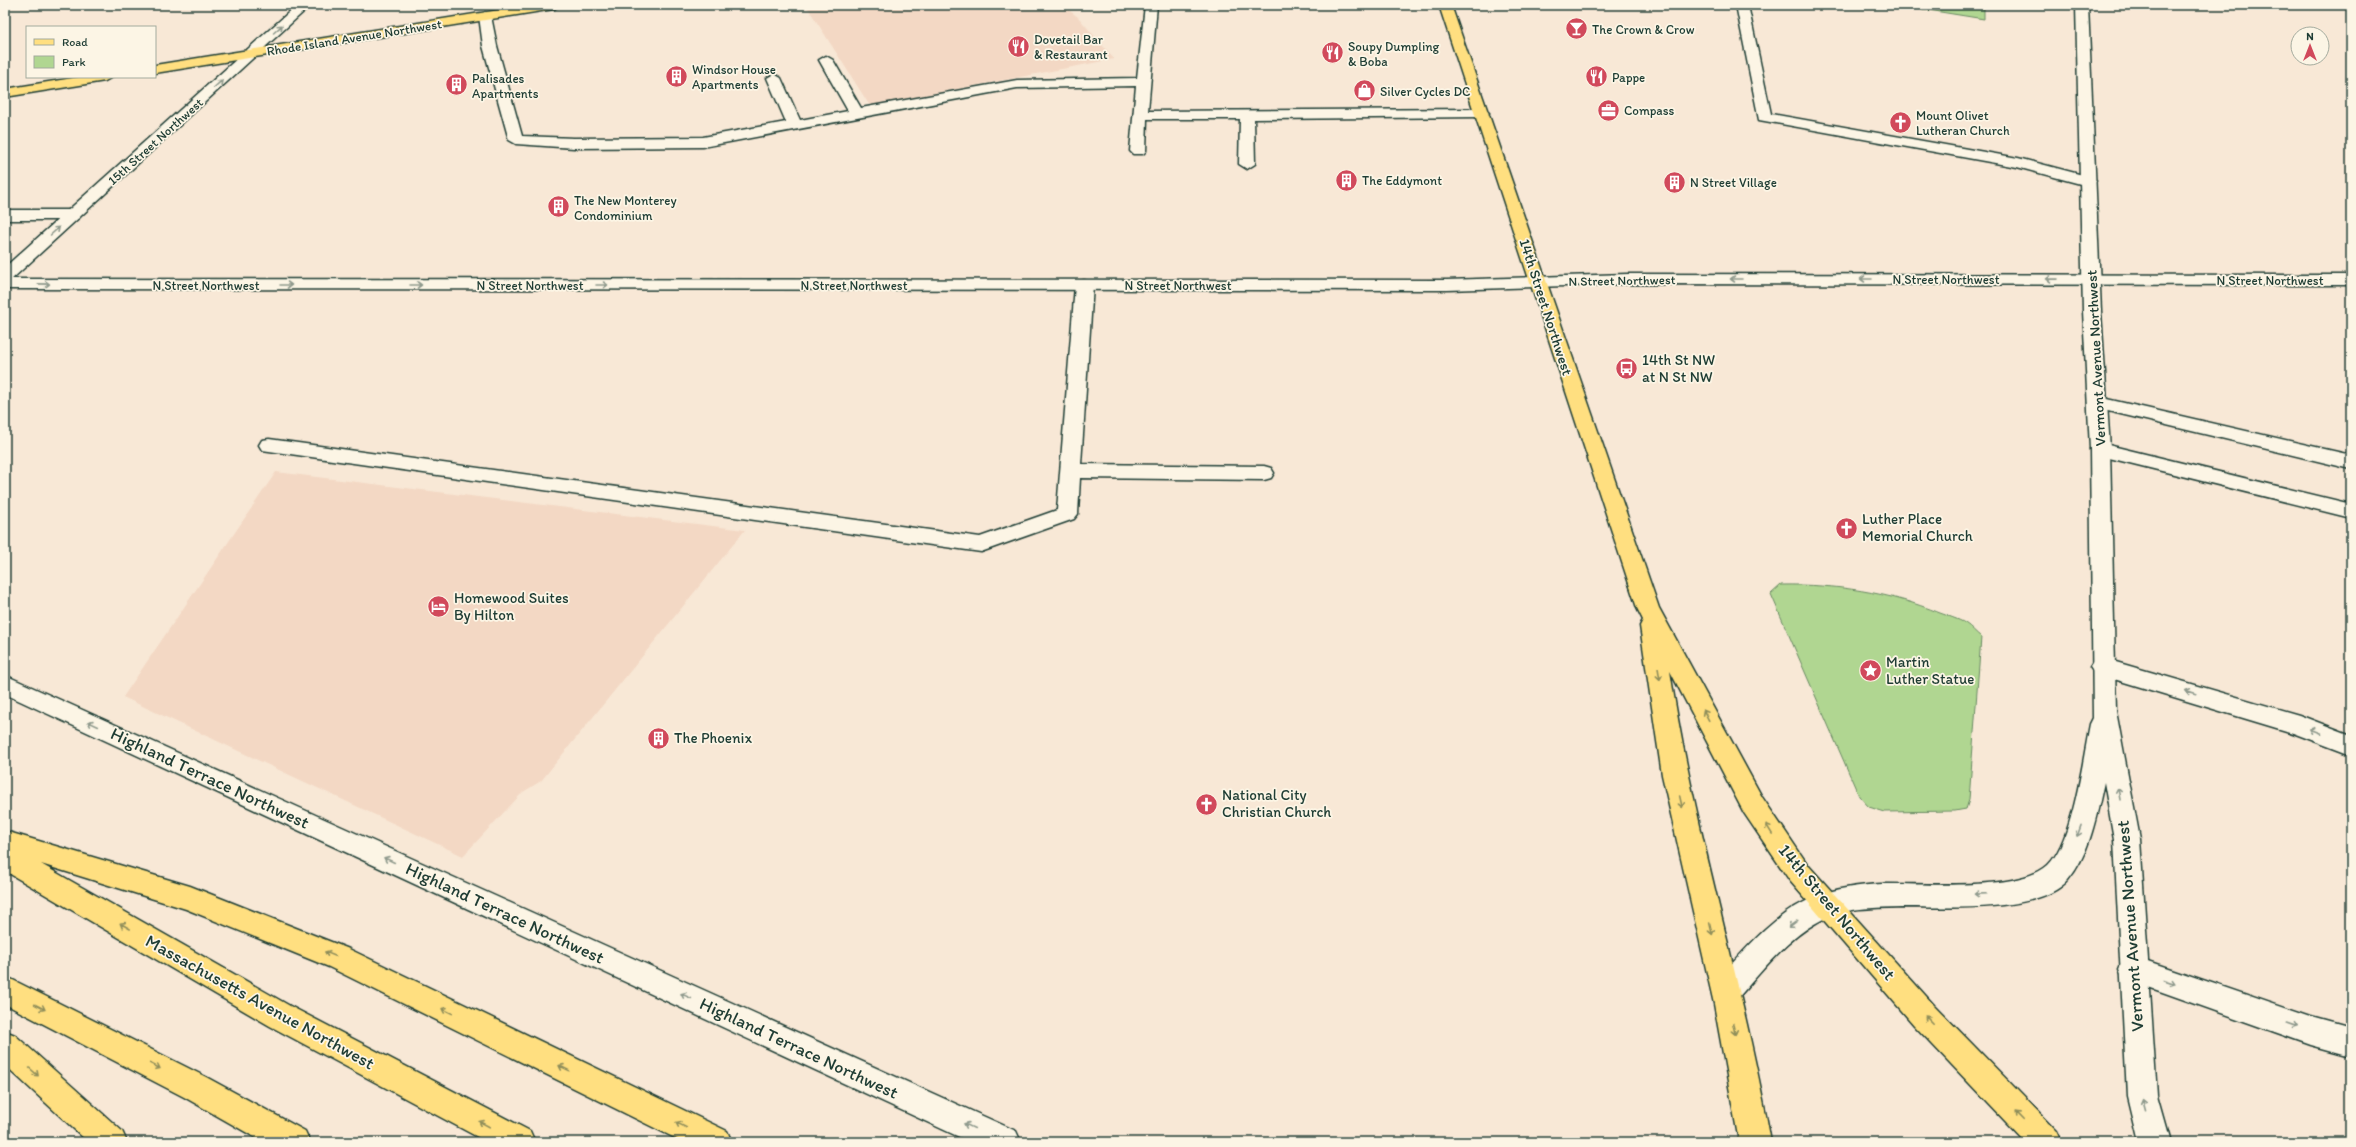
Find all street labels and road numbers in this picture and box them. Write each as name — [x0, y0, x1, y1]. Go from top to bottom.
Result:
street label: Rhode Island Avenue Northwest — [266, 16, 443, 59]
street label: 15th Street Northwest — [105, 95, 206, 188]
street label: 14th Street Northwest — [1515, 236, 1577, 378]
street label: Vermont Avenue Northwest — [2082, 269, 2110, 447]
street label: N Street Northwest — [1568, 272, 1676, 289]
street label: N Street Northwest — [1892, 272, 2000, 287]
street label: N Street Northwest — [2216, 273, 2324, 288]
street label: N Street Northwest — [152, 278, 260, 293]
street label: N Street Northwest — [476, 278, 584, 293]
street label: N Street Northwest — [800, 278, 908, 293]
street label: N Street Northwest — [1124, 278, 1232, 293]
street label: Highland Terrace Northwest — [107, 722, 313, 834]
street label: Vermont Avenue Northwest — [2112, 819, 2148, 1032]
street label: 14th Street Northwest — [1774, 839, 1901, 985]
street label: Highland Terrace Northwest — [402, 857, 608, 969]
street label: Massachusetts Avenue Northwest — [142, 930, 379, 1074]
street label: Highland Terrace Northwest — [696, 992, 902, 1104]

